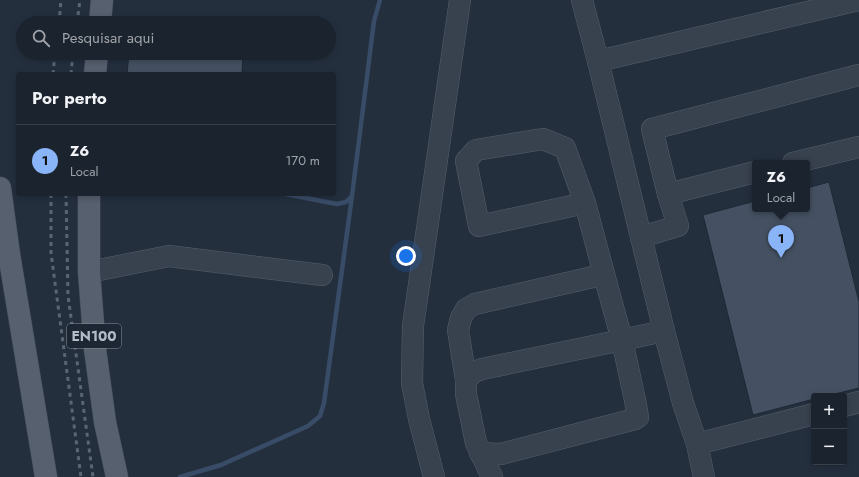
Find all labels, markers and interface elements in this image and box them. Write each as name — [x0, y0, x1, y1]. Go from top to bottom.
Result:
search box — [16, 16, 336, 60]
icon: search — [30, 27, 52, 49]
text: Pesquisar aqui — [62, 27, 154, 49]
text: Por perto — [32, 86, 107, 110]
text: Z6 — [70, 140, 89, 162]
text: 1 — [42, 151, 48, 170]
text: 170 m — [285, 151, 320, 170]
popup — [752, 160, 810, 212]
text: Local — [70, 162, 98, 181]
text: Z6 — [767, 166, 786, 188]
text: Local — [767, 188, 795, 207]
pin: 1 — [768, 225, 794, 258]
your location — [396, 246, 416, 266]
road number: EN100 — [67, 324, 121, 348]
map controls — [811, 393, 847, 465]
button: + — [811, 393, 847, 429]
button: − — [811, 429, 847, 465]

